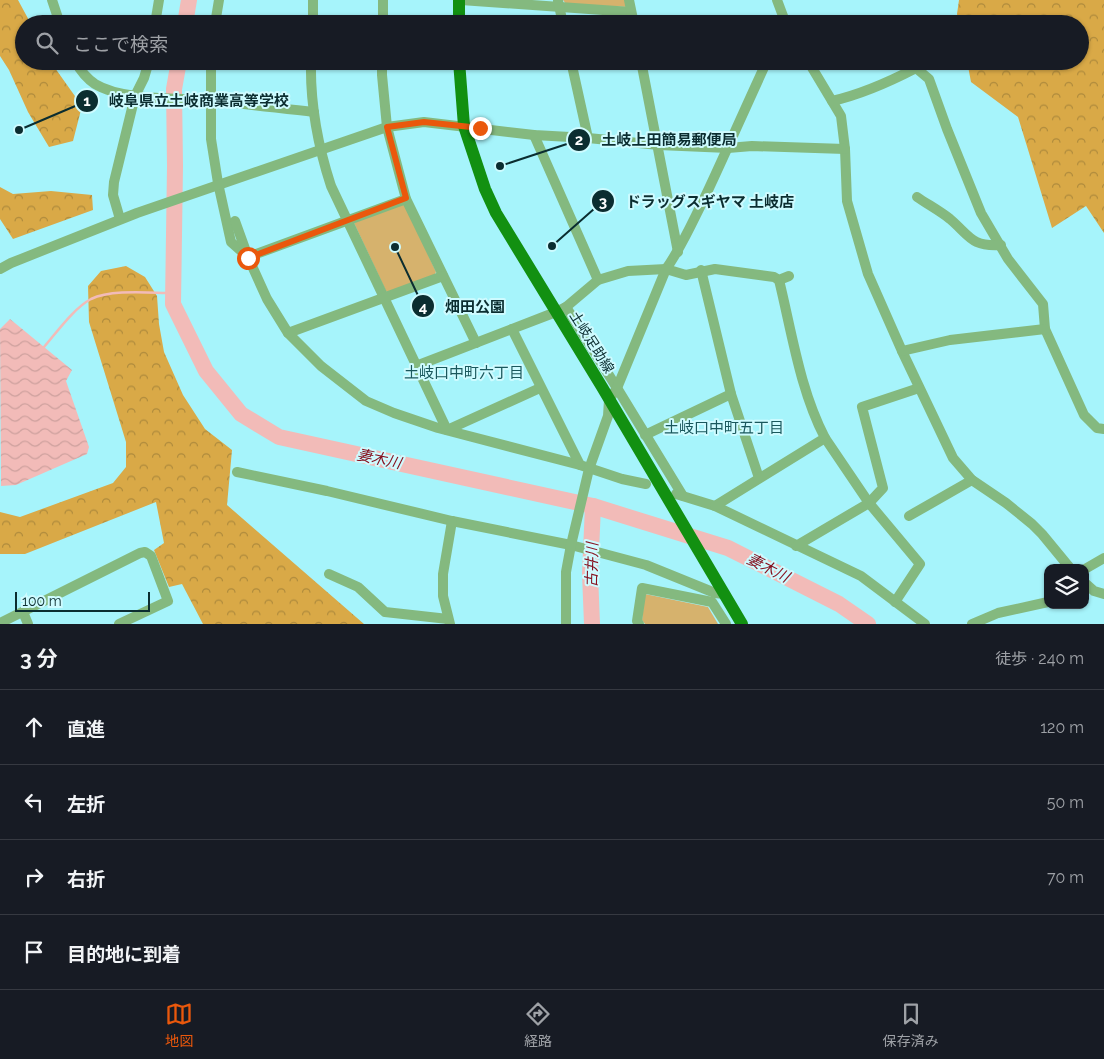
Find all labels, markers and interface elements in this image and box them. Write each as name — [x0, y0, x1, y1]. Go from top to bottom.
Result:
search box — [15, 15, 1089, 70]
icon: search — [33, 29, 61, 57]
text: ここで検索 — [73, 33, 168, 55]
callout: 岐阜県立土岐商業高等学校 — [74, 86, 299, 116]
text: 1 — [83, 92, 91, 110]
text: 岐阜県立土岐商業高等学校 — [109, 92, 289, 110]
route end — [469, 117, 492, 140]
callout: 土岐上田簡易郵便局 — [566, 125, 746, 155]
text: 2 — [575, 131, 583, 149]
text: 土岐上田簡易郵便局 — [601, 131, 737, 149]
callout: ドラッグスギヤマ 土岐店 — [591, 186, 804, 216]
text: 3 — [599, 193, 607, 211]
text: ドラッグスギヤマ 土岐店 — [626, 193, 794, 211]
route start — [237, 247, 260, 270]
callout: 畑田公園 — [410, 291, 515, 321]
text: 4 — [419, 298, 428, 316]
text: 畑田公園 — [445, 298, 505, 316]
street label: 土岐足助線 — [567, 308, 617, 376]
district label: 土岐口中町六丁目 — [404, 364, 524, 382]
district label: 土岐口中町五丁目 — [664, 419, 784, 437]
water label: 妻木川 — [355, 446, 405, 473]
water label: 古井川 — [583, 540, 601, 588]
water label: 妻木川 — [744, 550, 794, 587]
map controls — [1044, 564, 1089, 609]
button: layers — [1044, 564, 1089, 609]
scale bar — [15, 589, 150, 612]
text: 100 m — [22, 593, 62, 609]
text: 3 分 — [20, 646, 58, 671]
text: 徒歩 · 240 m — [995, 649, 1084, 668]
icon: ahead — [20, 713, 48, 741]
text: 直進 — [67, 718, 105, 740]
text: 120 m — [1040, 718, 1084, 737]
icon: left — [20, 788, 48, 816]
text: 左折 — [67, 793, 105, 815]
text: 50 m — [1047, 793, 1084, 812]
icon: right — [20, 863, 48, 891]
text: 右折 — [67, 868, 105, 890]
text: 70 m — [1047, 868, 1084, 887]
icon: arrive — [20, 938, 48, 966]
text: 目的地に到着 — [67, 943, 181, 965]
tab: 地図 — [165, 1000, 193, 1050]
tab: 経路 — [524, 1000, 552, 1050]
tab: 保存済み — [883, 1000, 939, 1050]

